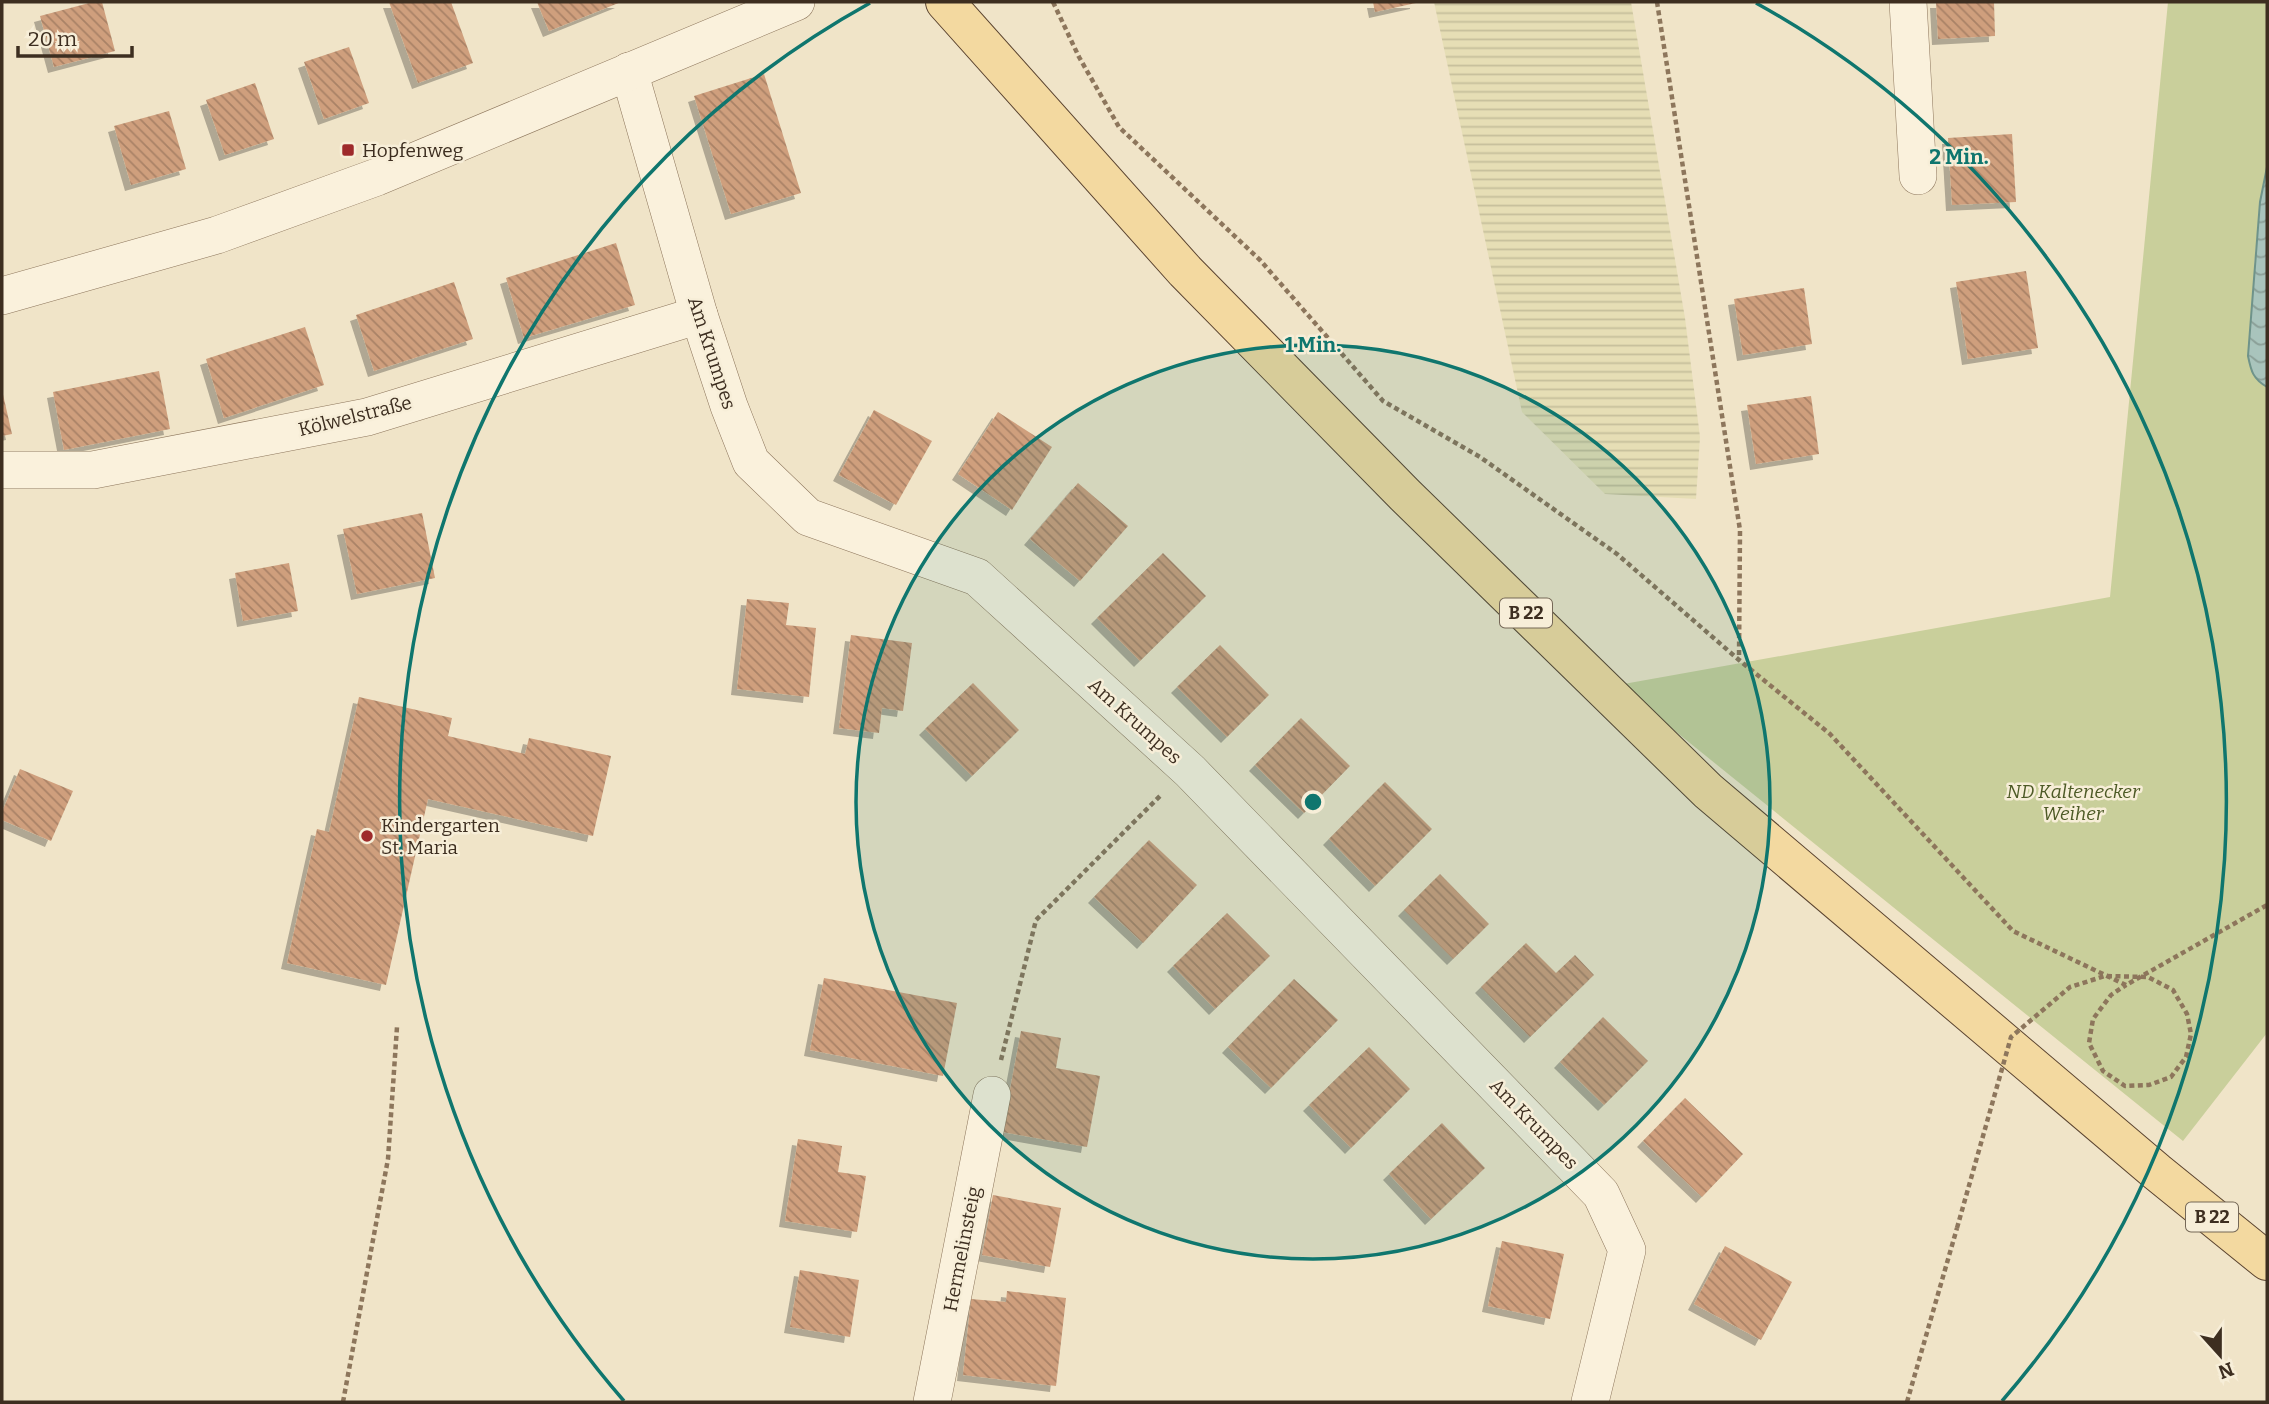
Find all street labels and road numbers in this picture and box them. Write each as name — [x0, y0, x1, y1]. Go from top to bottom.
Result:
street label: Am Krumpes — [683, 294, 741, 412]
street label: Kölwelstraße — [296, 391, 414, 441]
road number: B 22 — [1500, 598, 1552, 628]
street label: Am Krumpes — [1084, 673, 1186, 769]
street label: Am Krumpes — [1485, 1074, 1583, 1174]
street label: Hermelinsteig — [939, 1184, 986, 1314]
road number: B 22 — [2186, 1202, 2238, 1232]

